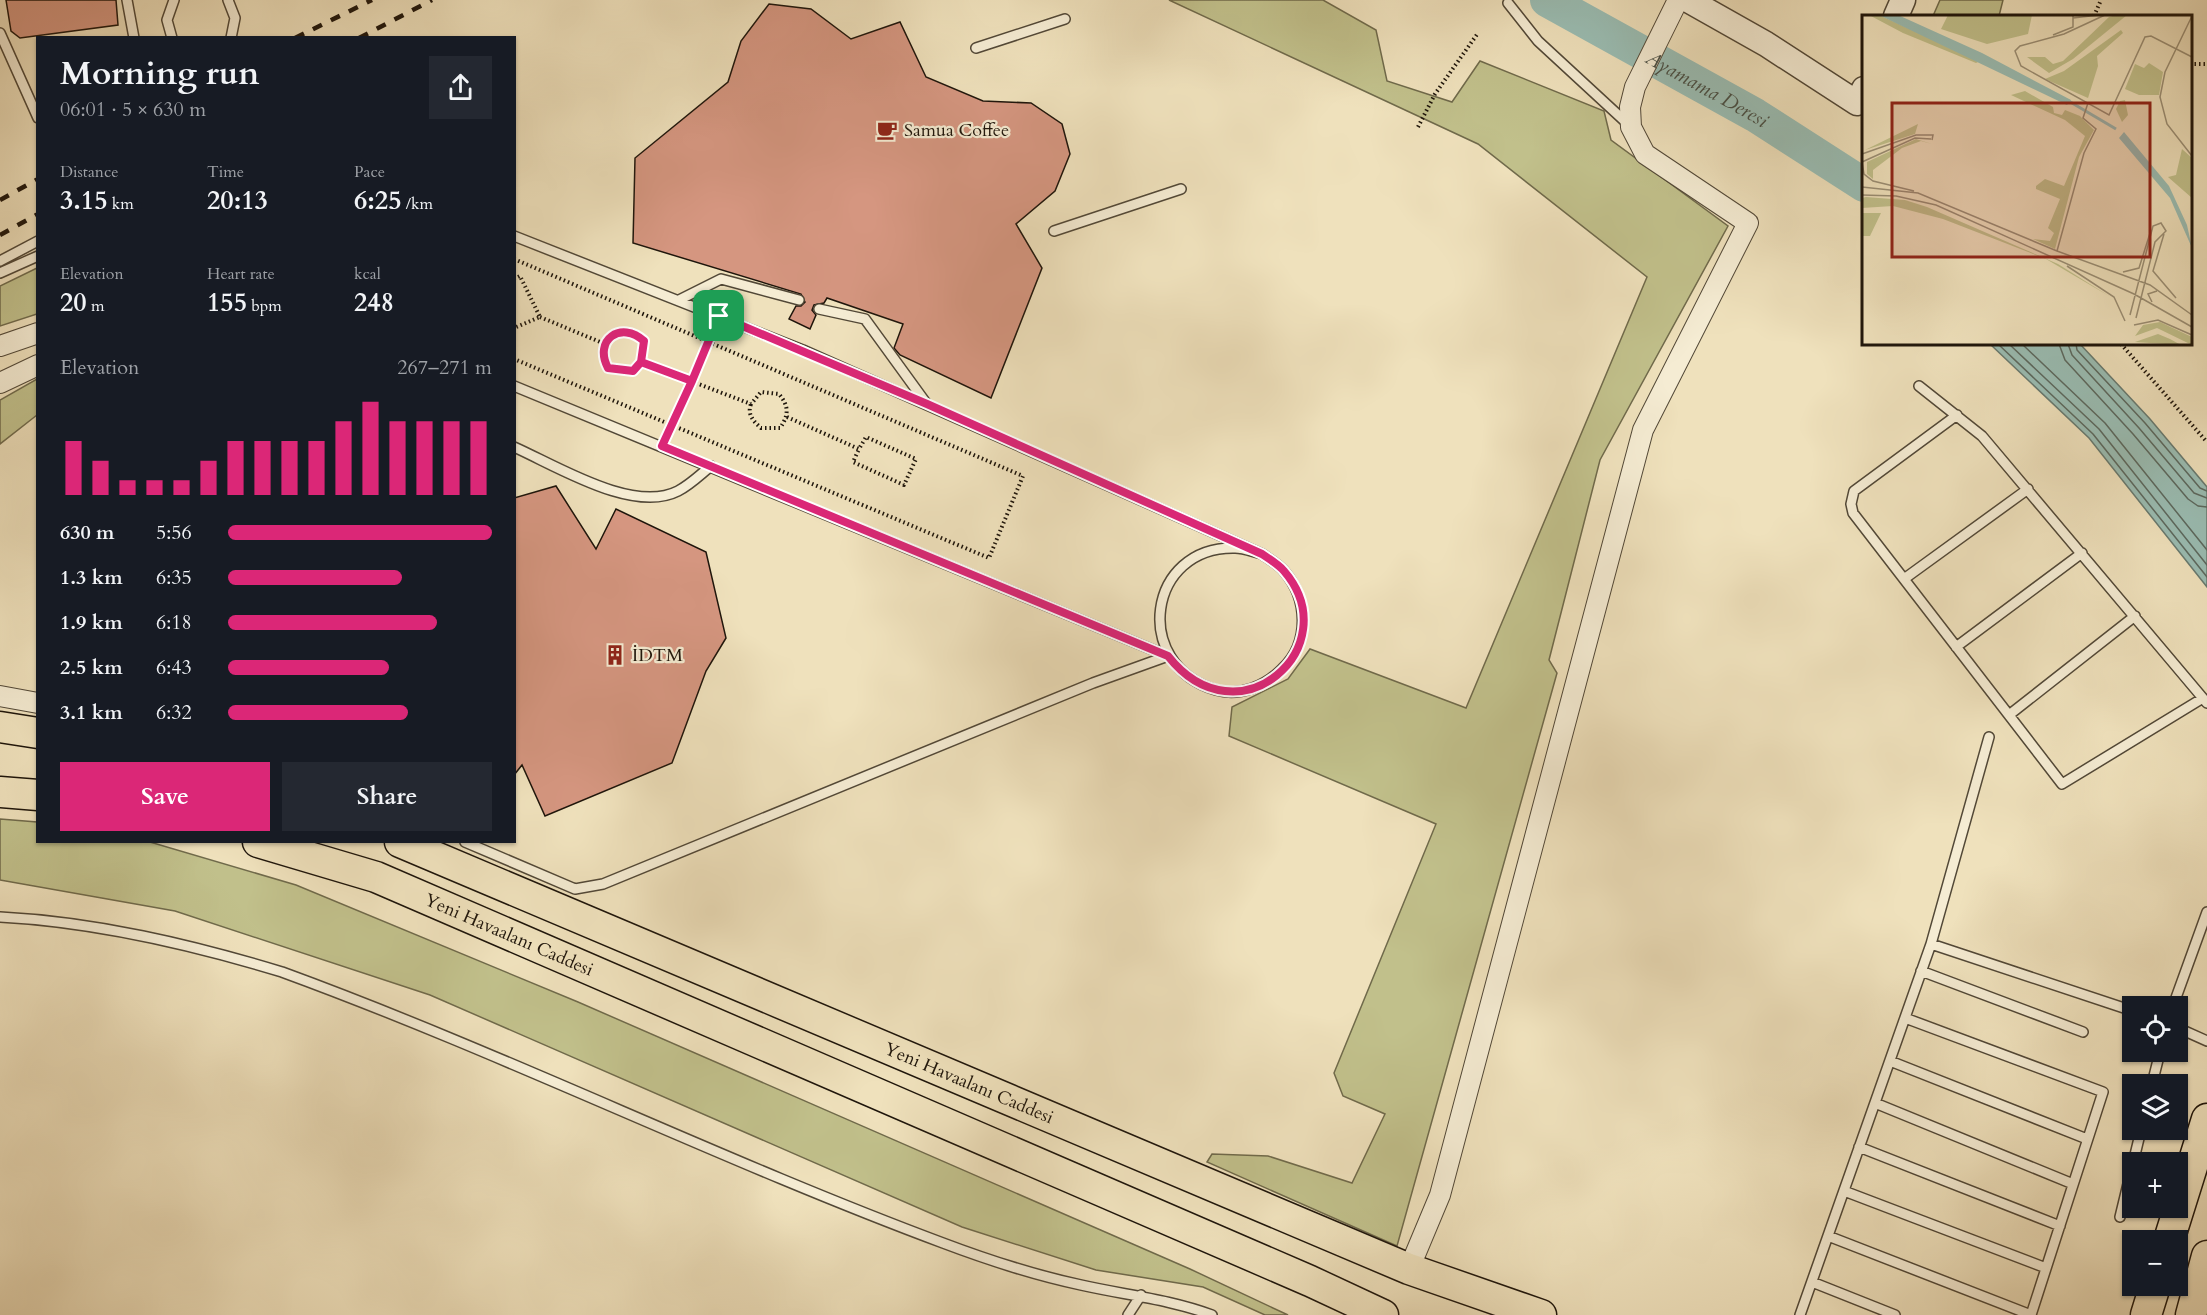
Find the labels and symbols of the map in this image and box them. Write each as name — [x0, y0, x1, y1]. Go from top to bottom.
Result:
inset map — [1862, 15, 2192, 345]
water label: Ayamama Deresi — [1640, 44, 1774, 134]
cafe icon: Samua Coffee — [875, 118, 899, 142]
place label: Samua Coffee — [904, 118, 1009, 143]
pin — [693, 290, 744, 341]
building icon: İDTM — [603, 643, 627, 667]
place label: İDTM — [632, 643, 683, 668]
street label: Yeni Havaalanı Caddesi — [420, 887, 597, 983]
street label: Yeni Havaalanı Caddesi — [880, 1036, 1058, 1130]

